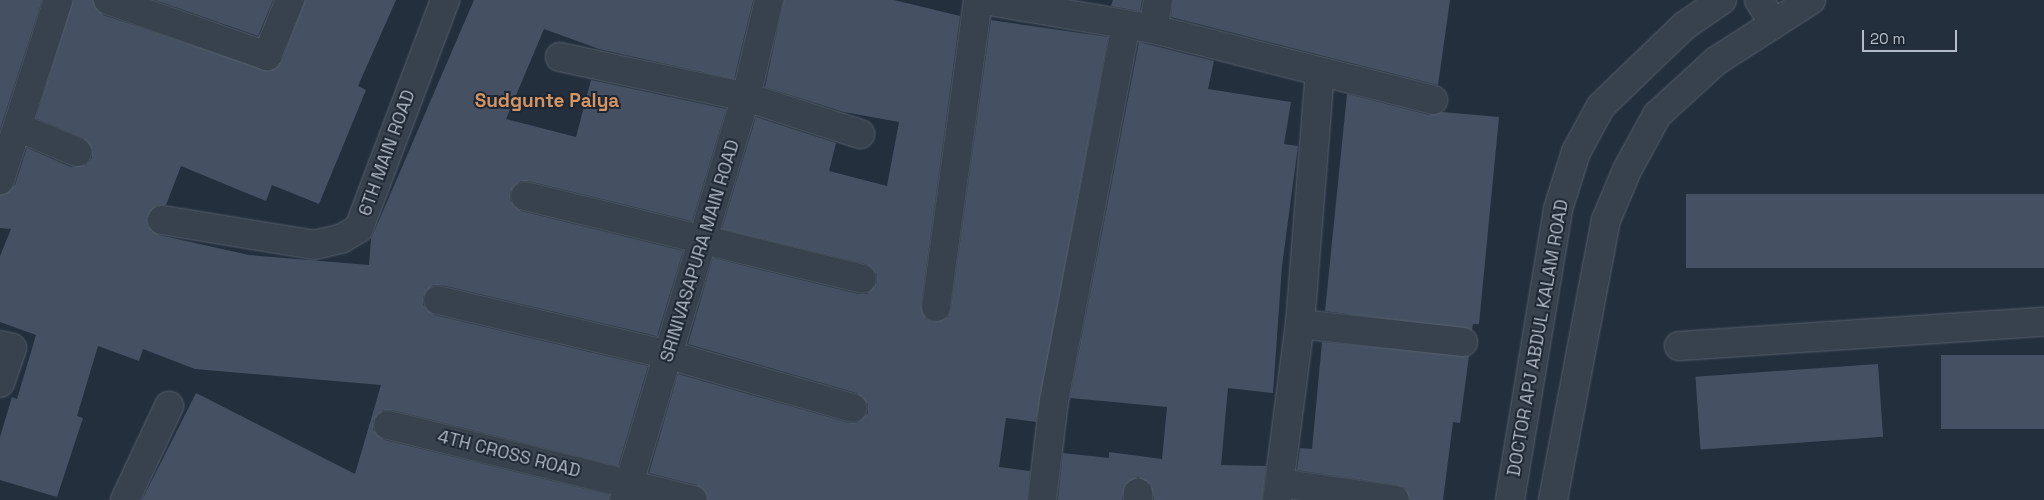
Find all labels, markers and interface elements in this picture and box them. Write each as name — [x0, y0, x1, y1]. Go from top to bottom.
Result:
scale bar — [1864, 20, 1959, 52]
text: 20 m — [1870, 29, 1905, 48]
street label: 6TH MAIN ROAD — [354, 87, 420, 219]
district label: Sudgunte Palya — [475, 90, 619, 112]
street label: SRINIVASAPURA MAIN ROAD — [656, 137, 744, 365]
street label: DOCTOR APJ ABDUL KALAM ROAD — [1503, 197, 1573, 479]
street label: 4TH CROSS ROAD — [435, 426, 583, 482]

